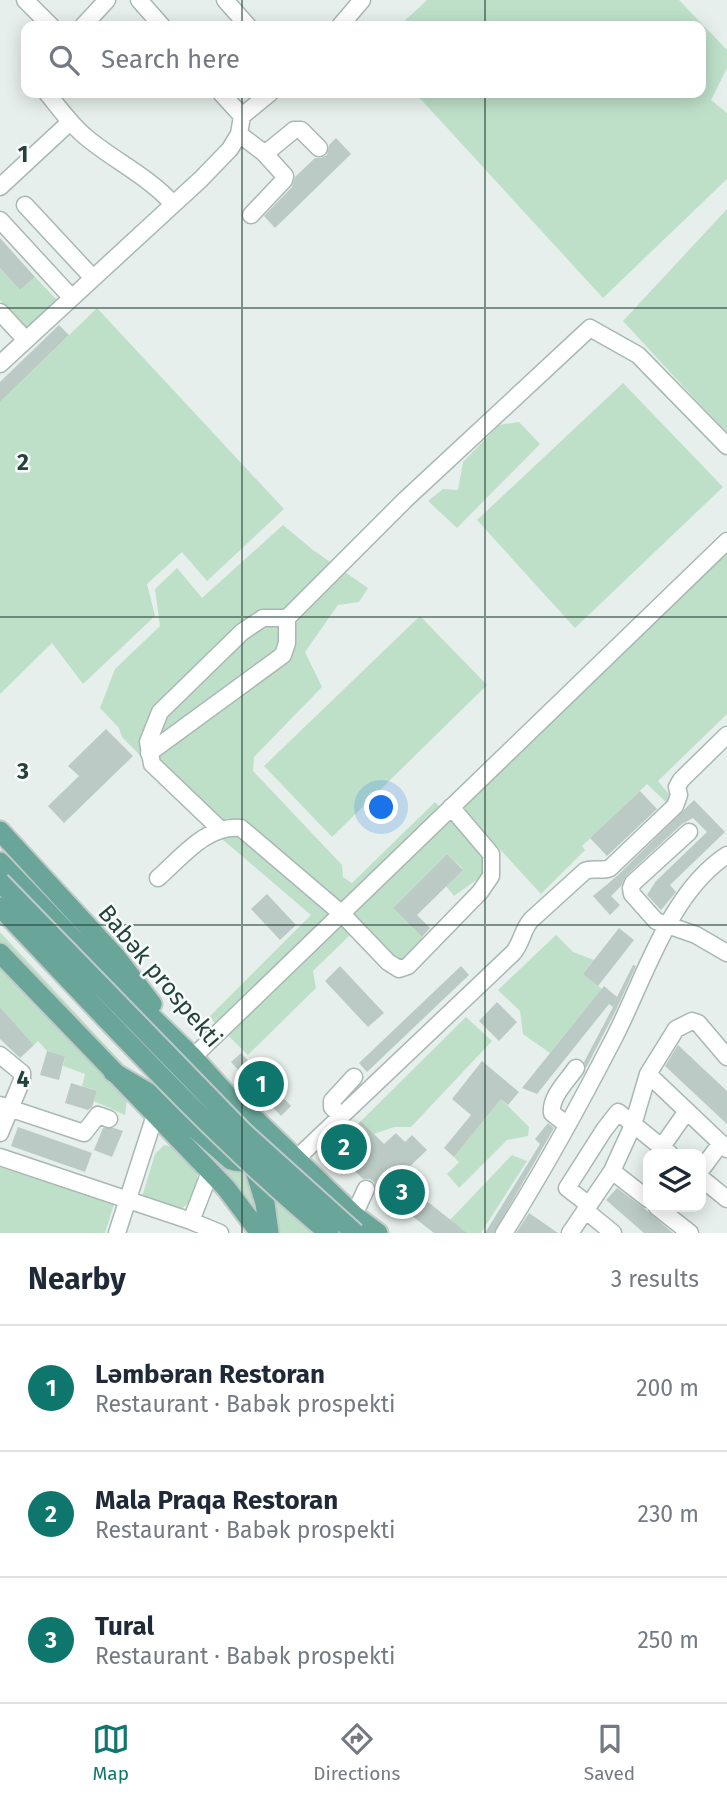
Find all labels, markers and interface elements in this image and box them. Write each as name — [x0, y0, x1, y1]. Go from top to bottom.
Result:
search box — [21, 21, 706, 98]
icon: search — [45, 41, 83, 79]
text: Search here — [101, 44, 240, 75]
text: 1 — [18, 140, 28, 168]
text: 2 — [17, 448, 29, 476]
text: 3 — [16, 757, 29, 785]
your location — [364, 790, 398, 824]
street label: Babək prospekti — [92, 899, 228, 1053]
pin: 1 — [238, 1058, 284, 1110]
text: 4 — [17, 1065, 30, 1093]
pin: 2 — [321, 1121, 367, 1173]
map controls — [643, 1149, 706, 1212]
button: layers — [643, 1149, 706, 1212]
pin: 3 — [379, 1166, 425, 1218]
text: Nearby — [28, 1261, 126, 1297]
text: 3 results — [611, 1265, 699, 1293]
text: Ləmbəran Restoran — [95, 1359, 325, 1390]
text: 1 — [46, 1374, 56, 1402]
text: 200 m — [636, 1374, 699, 1402]
text: Restaurant · Babək prospekti — [95, 1390, 396, 1418]
text: Mala Praqa Restoran — [95, 1485, 338, 1516]
text: 2 — [45, 1500, 57, 1528]
text: 230 m — [638, 1500, 699, 1528]
text: Restaurant · Babək prospekti — [95, 1516, 396, 1544]
text: Tural — [95, 1611, 154, 1642]
text: 3 — [45, 1626, 57, 1654]
text: 250 m — [637, 1626, 699, 1654]
text: Restaurant · Babək prospekti — [95, 1642, 396, 1670]
tab: Map — [92, 1720, 130, 1785]
tab: Directions — [313, 1720, 400, 1785]
tab: Saved — [584, 1720, 635, 1785]

